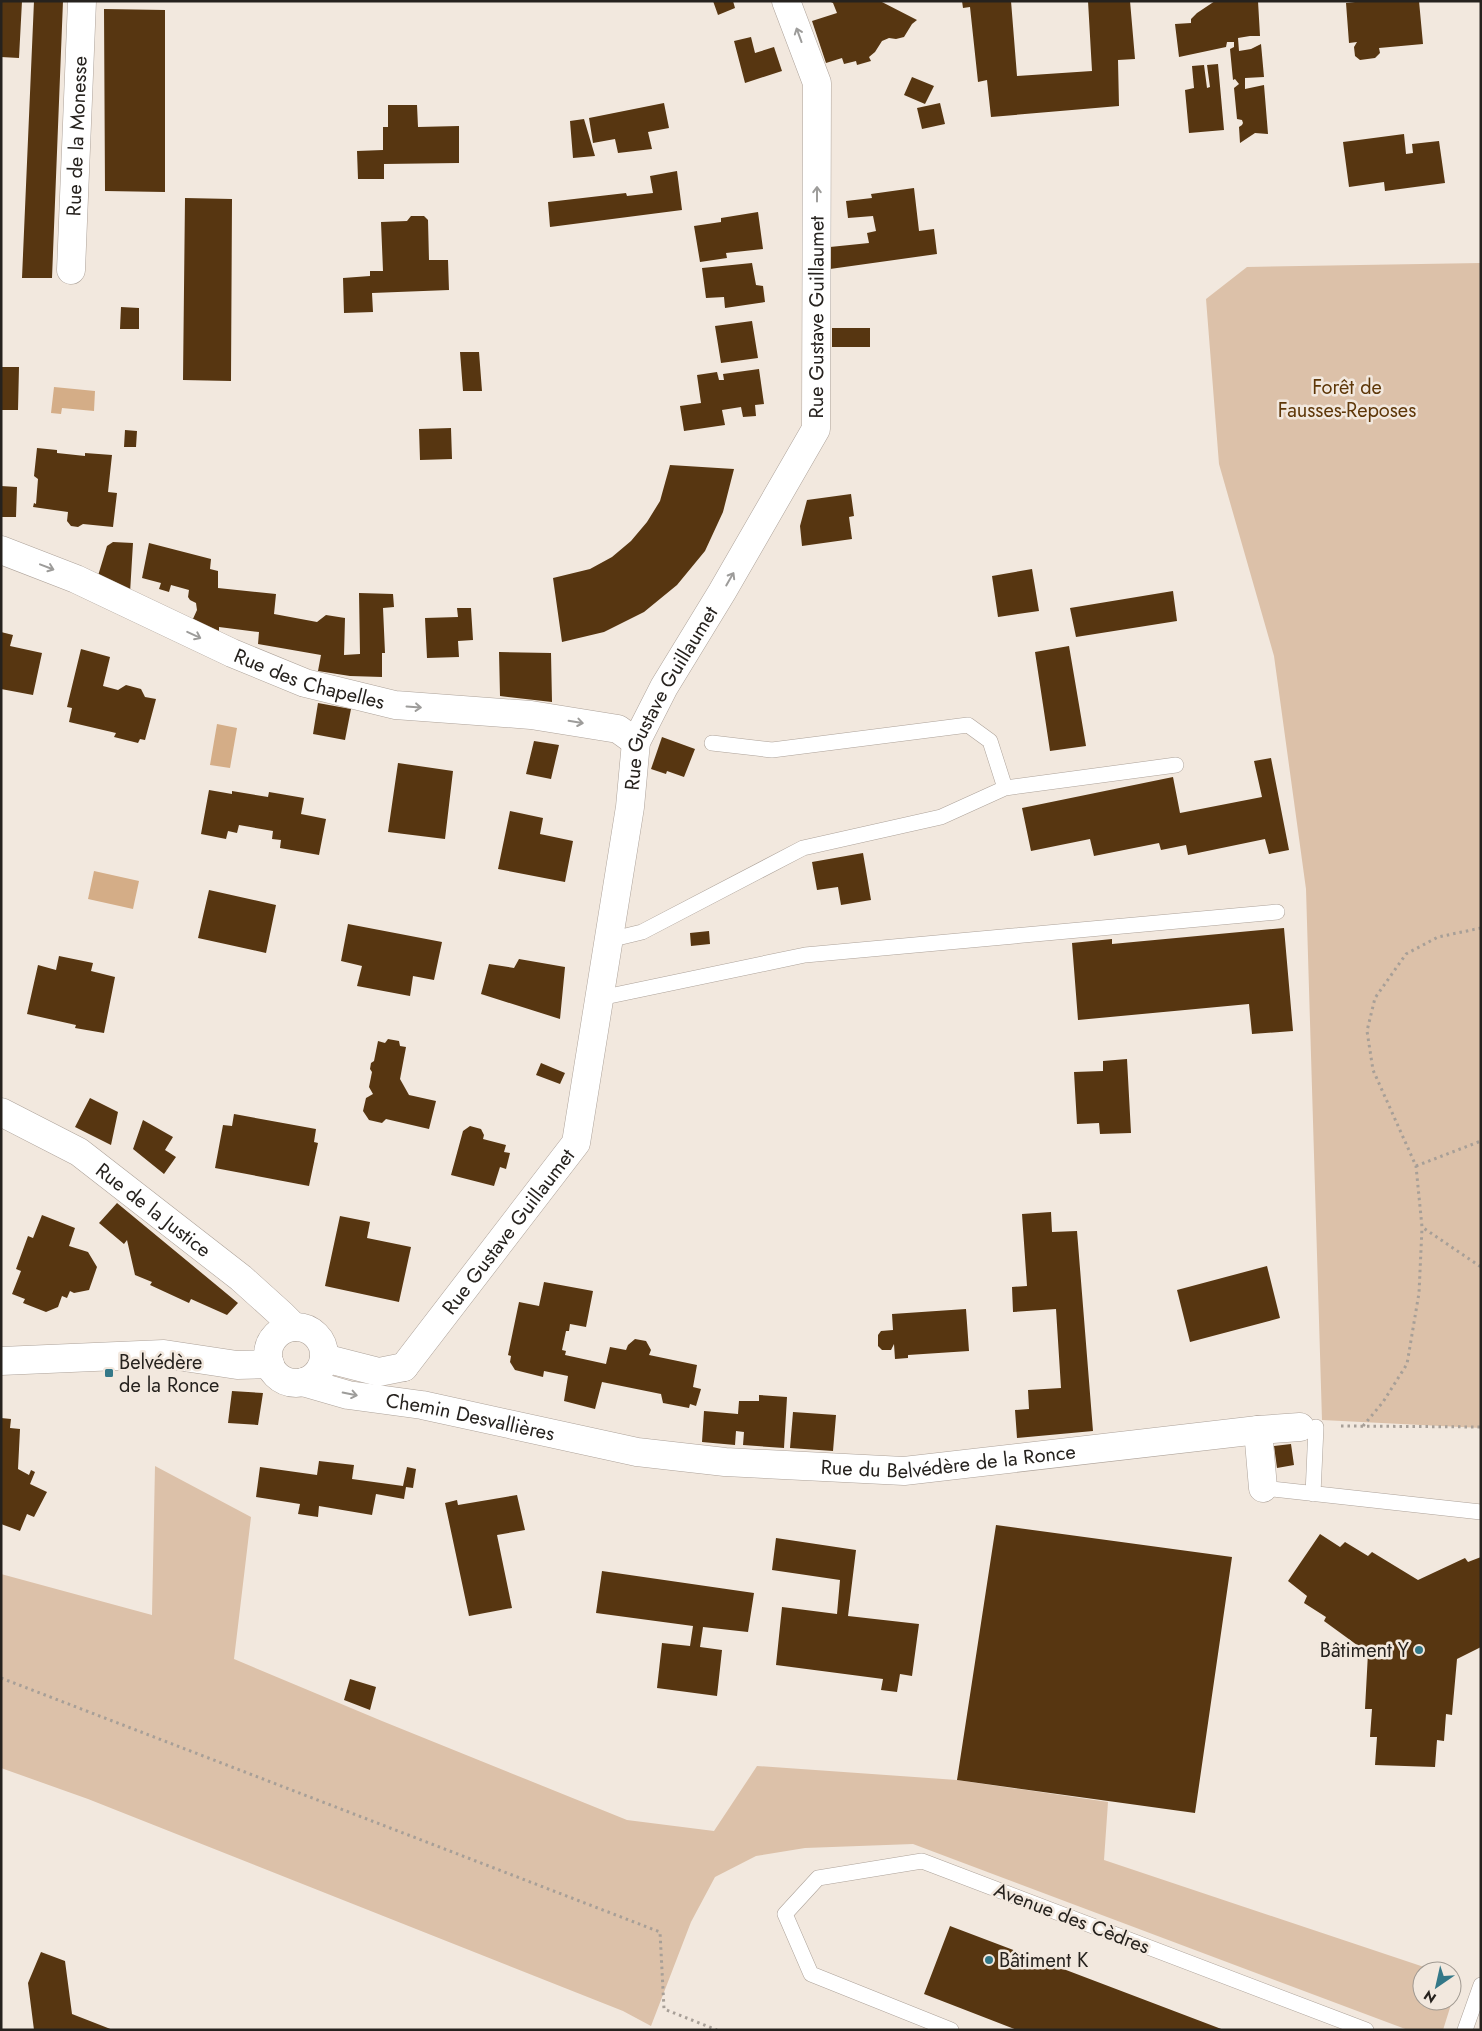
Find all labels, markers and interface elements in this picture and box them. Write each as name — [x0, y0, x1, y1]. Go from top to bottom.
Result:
one-way arrow — [794, 28, 803, 43]
street label: Rue de la Monesse — [59, 55, 95, 217]
one-way arrow — [812, 186, 822, 202]
street label: Rue Gustave Guillaumet — [802, 216, 832, 418]
park label: Forêt de Fausses-Reposes — [1278, 373, 1416, 425]
one-way arrow — [39, 563, 54, 572]
one-way arrow — [725, 571, 735, 586]
street label: Rue Gustave Guillaumet — [618, 601, 725, 791]
one-way arrow — [186, 631, 201, 640]
street label: Rue des Chapelles — [229, 641, 387, 717]
one-way arrow — [406, 702, 422, 711]
one-way arrow — [567, 718, 583, 728]
street label: Rue Gustave Guillaumet — [435, 1142, 582, 1321]
street label: Rue de la Justice — [89, 1156, 217, 1265]
place label: Belvédère de la Ronce — [119, 1348, 219, 1400]
marker: Belvédère de la Ronce — [103, 1367, 115, 1379]
street label: Chemin Desvallières — [384, 1386, 557, 1449]
one-way arrow — [342, 1390, 358, 1400]
street label: Rue du Belvédère de la Ronce — [820, 1437, 1077, 1486]
place label: Bâtiment Y — [1320, 1636, 1410, 1665]
marker: Bâtiment Y — [1413, 1644, 1425, 1656]
street label: Avenue des Cèdres — [990, 1875, 1154, 1961]
place label: Bâtiment K — [999, 1946, 1089, 1975]
marker: Bâtiment K — [983, 1954, 995, 1966]
north arrow — [1412, 1961, 1462, 2011]
text: N — [1420, 1985, 1440, 2008]

